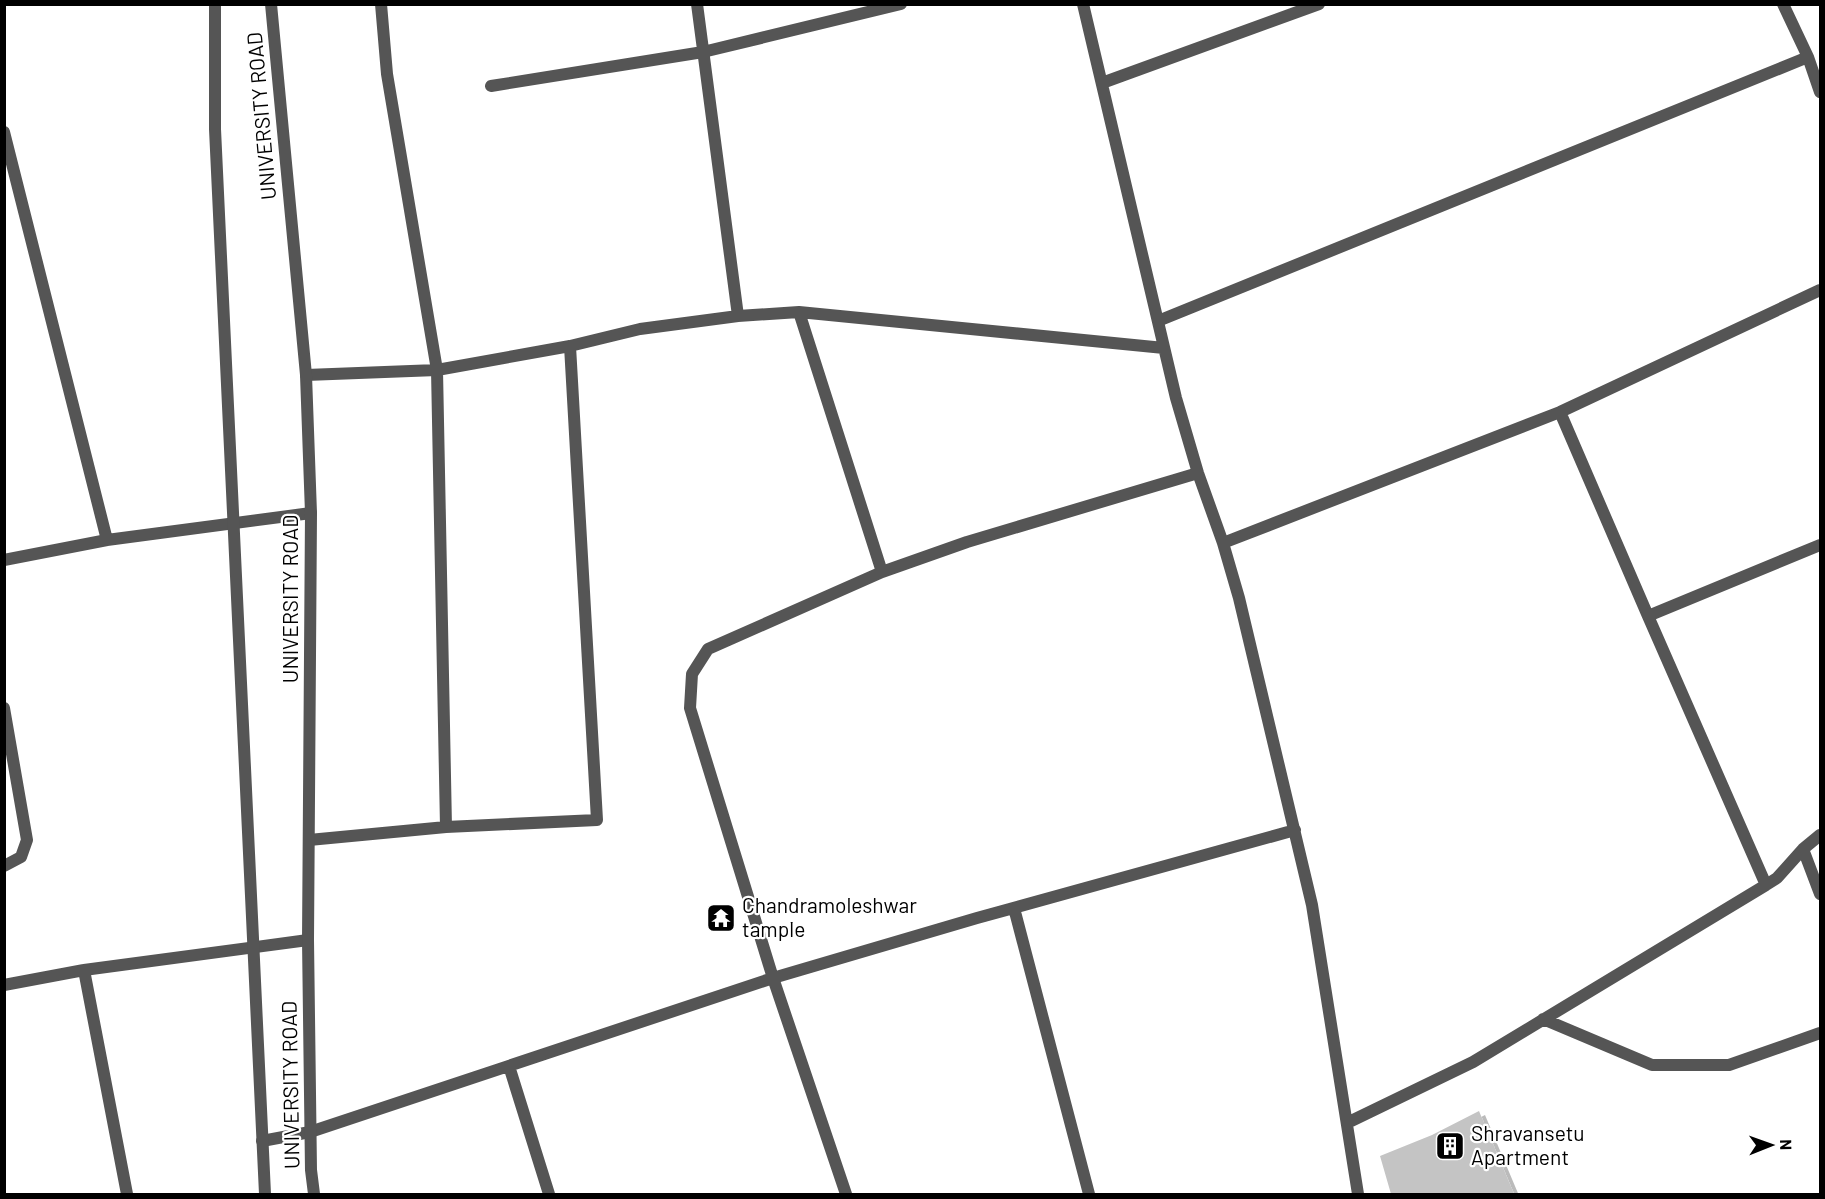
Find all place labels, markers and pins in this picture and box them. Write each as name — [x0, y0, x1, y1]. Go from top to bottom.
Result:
place label: Chandramoleshwar tample — [742, 892, 917, 941]
temple icon: Chandramoleshwar tample — [705, 902, 737, 934]
place label: Shravansetu Apartment — [1471, 1120, 1585, 1169]
building icon: Shravansetu Apartment — [1434, 1130, 1466, 1162]

